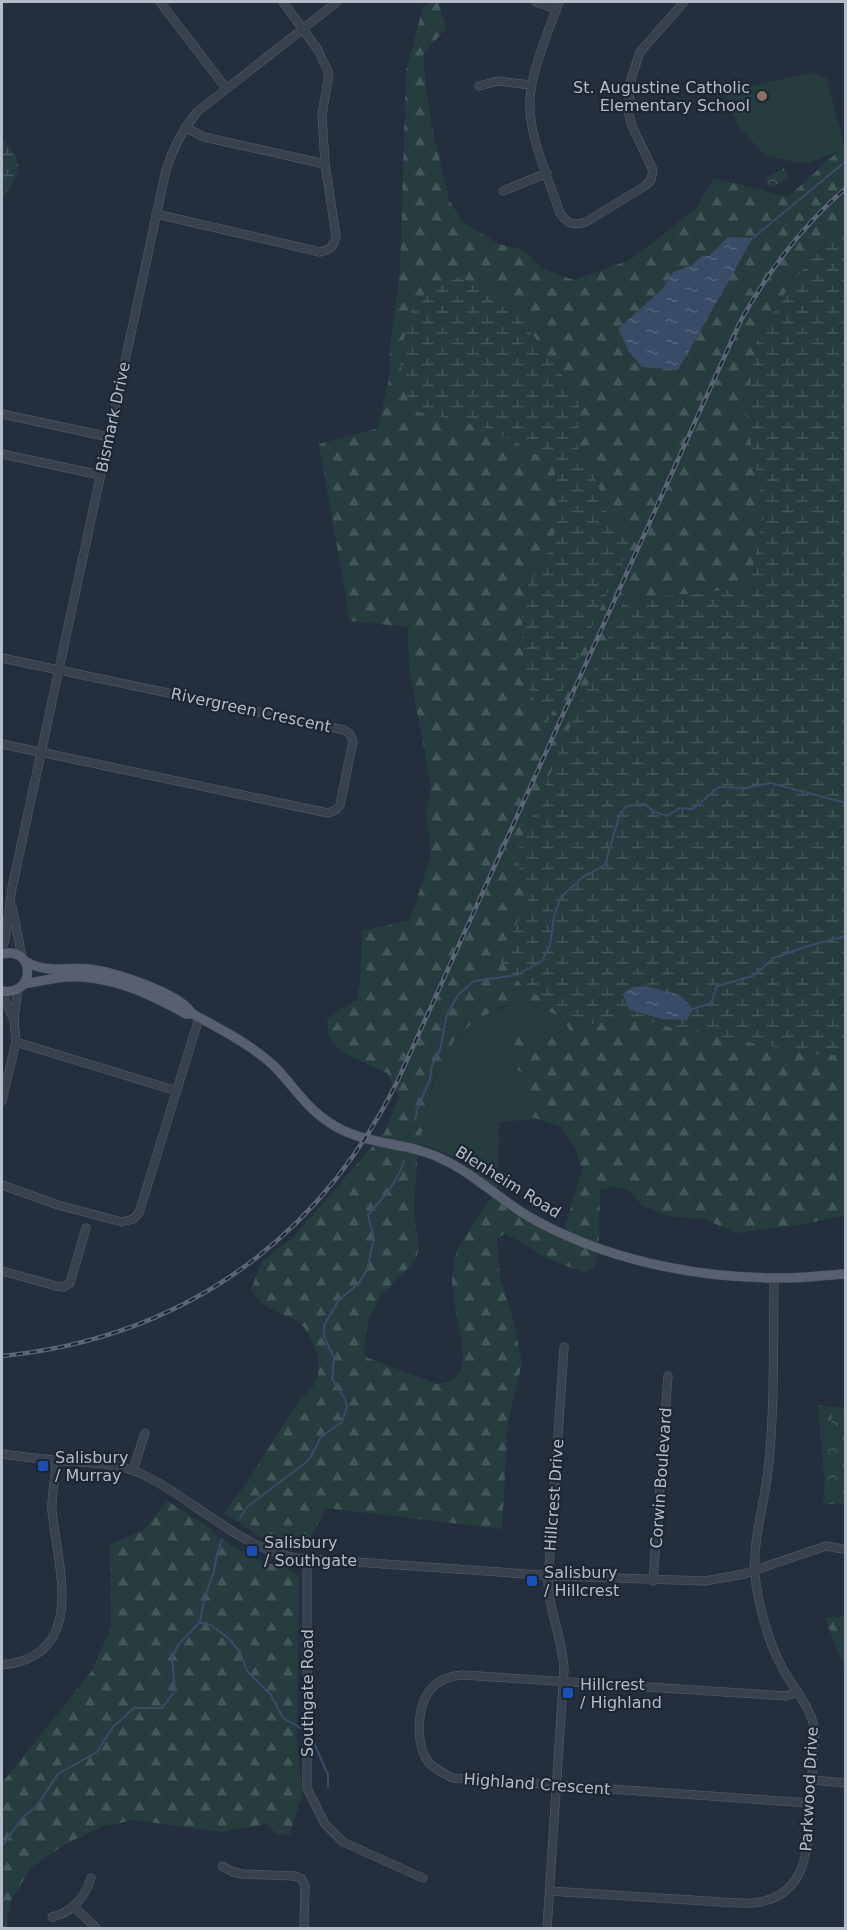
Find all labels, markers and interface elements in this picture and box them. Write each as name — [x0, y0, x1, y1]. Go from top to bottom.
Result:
place label: St. Augustine Catholic Elementary School — [573, 78, 750, 115]
marker: St. Augustine Catholic Elementary School — [755, 89, 769, 103]
street label: Bismark Drive — [92, 360, 134, 474]
street label: Rivergreen Crescent — [169, 684, 333, 736]
street label: Blenheim Road — [452, 1142, 564, 1222]
street label: Corwin Boulevard — [647, 1407, 675, 1549]
street label: Hillcrest Drive — [541, 1438, 567, 1552]
place label: Salisbury / Murray — [55, 1448, 129, 1485]
marker: Salisbury / Murray — [36, 1459, 50, 1473]
place label: Salisbury / Southgate — [264, 1533, 357, 1570]
marker: Salisbury / Southgate — [245, 1544, 259, 1558]
place label: Salisbury / Hillcrest — [544, 1563, 619, 1600]
marker: Salisbury / Hillcrest — [525, 1574, 539, 1588]
street label: Southgate Road — [298, 1629, 317, 1757]
place label: Hillcrest / Highland — [580, 1675, 662, 1712]
marker: Hillcrest / Highland — [561, 1686, 575, 1700]
street label: Parkwood Drive — [796, 1726, 822, 1852]
street label: Highland Crescent — [463, 1769, 611, 1799]

